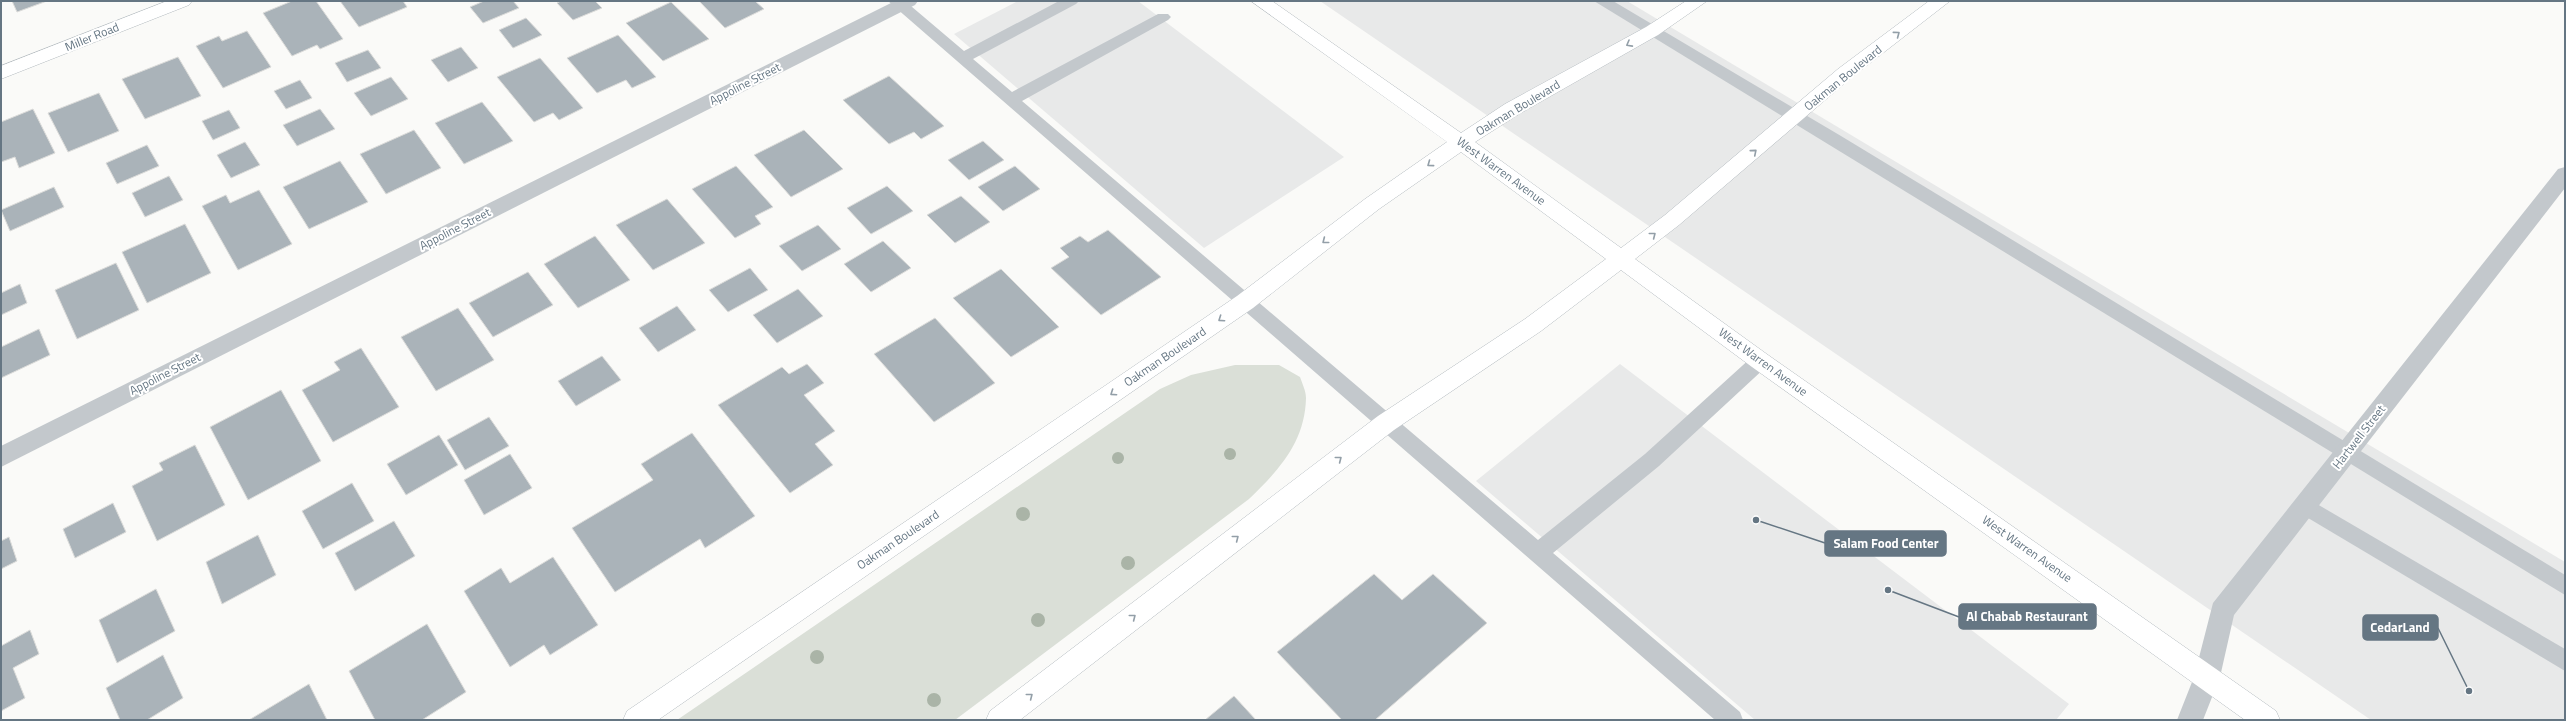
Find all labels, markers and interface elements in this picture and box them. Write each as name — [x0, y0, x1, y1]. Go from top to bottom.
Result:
street label: Miller Road — [62, 17, 122, 56]
one-way arrow — [1893, 32, 1900, 39]
one-way arrow — [1626, 39, 1633, 47]
street label: Oakman Boulevard — [1800, 40, 1886, 115]
street label: Appoline Street — [706, 57, 784, 110]
street label: Oakman Boulevard — [1472, 75, 1564, 140]
street label: West Warren Avenue — [1453, 132, 1550, 209]
one-way arrow — [1749, 150, 1756, 157]
one-way arrow — [1427, 159, 1434, 166]
street label: Appoline Street — [416, 202, 494, 255]
one-way arrow — [1649, 232, 1656, 239]
one-way arrow — [1322, 236, 1329, 243]
one-way arrow — [1218, 314, 1225, 321]
street label: Oakman Boulevard — [1120, 322, 1210, 391]
street label: West Warren Avenue — [1715, 323, 1812, 400]
street label: Appoline Street — [126, 347, 204, 400]
one-way arrow — [1111, 388, 1118, 395]
street label: Hartwell Street — [2327, 400, 2390, 473]
one-way arrow — [1334, 456, 1341, 463]
street label: Oakman Boulevard — [853, 505, 943, 574]
street label: West Warren Avenue — [1978, 510, 2076, 587]
callout: Salam Food Center — [1825, 531, 1946, 556]
text: Salam Food Center — [1833, 533, 1939, 553]
one-way arrow — [1231, 536, 1238, 543]
callout: Al Chabab Restaurant — [1959, 604, 2096, 629]
text: Al Chabab Restaurant — [1966, 606, 2088, 626]
one-way arrow — [1128, 615, 1135, 622]
callout: CedarLand — [2363, 615, 2438, 640]
text: CedarLand — [2370, 617, 2430, 637]
one-way arrow — [1025, 694, 1032, 701]

